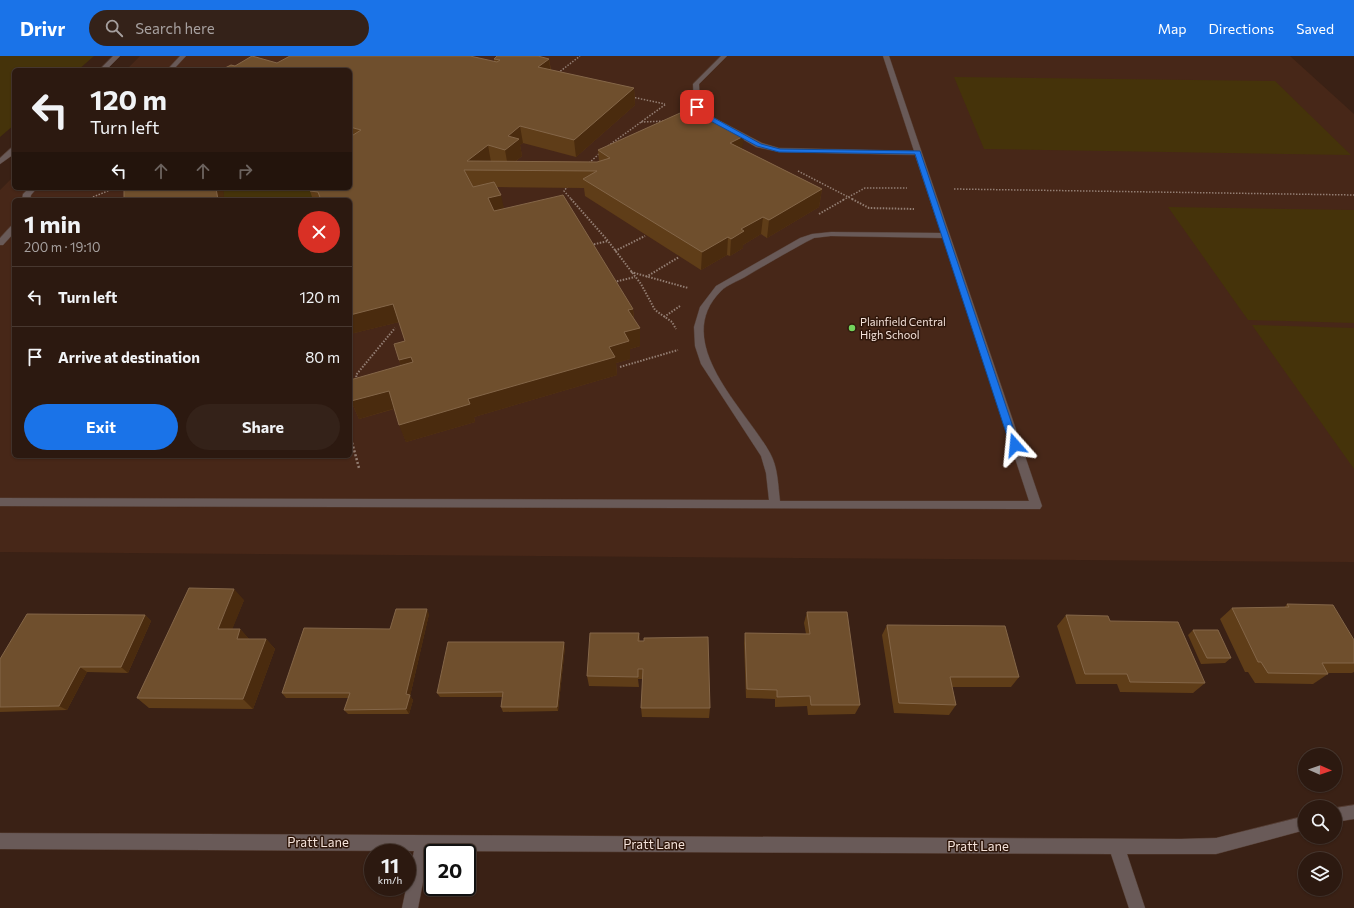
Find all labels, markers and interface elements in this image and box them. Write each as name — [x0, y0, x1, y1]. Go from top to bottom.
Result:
search box — [89, 10, 369, 46]
text: Drivr — [20, 17, 65, 40]
icon: search — [103, 17, 125, 39]
text: Search here — [135, 19, 215, 37]
text: Map — [1158, 20, 1187, 37]
text: Directions — [1209, 20, 1274, 37]
text: Saved — [1296, 20, 1334, 37]
text: 120 m — [90, 82, 167, 116]
icon: left — [24, 84, 76, 136]
pin — [680, 90, 714, 124]
icon: arrive — [686, 96, 708, 118]
text: Turn left — [90, 116, 159, 138]
icon: left — [108, 160, 130, 182]
icon: ahead — [150, 160, 172, 182]
icon: ahead — [192, 160, 214, 182]
icon: right — [234, 160, 256, 182]
text: 1 min — [24, 209, 81, 238]
button: close — [298, 211, 340, 253]
text: 200 m · 19:10 — [24, 239, 101, 255]
icon: left — [24, 286, 46, 308]
text: Turn left — [58, 288, 117, 306]
text: 120 m — [300, 288, 340, 306]
place label: Plainfield Central High School — [860, 315, 946, 341]
marker: Plainfield Central High School — [847, 323, 857, 333]
icon: arrive — [24, 346, 46, 368]
text: Arrive at destination — [58, 348, 200, 366]
text: 80 m — [305, 348, 340, 366]
button: Exit — [24, 404, 178, 450]
button: Share — [186, 404, 340, 450]
position arrow — [994, 424, 1036, 466]
north arrow — [1298, 748, 1342, 792]
map controls — [1298, 748, 1342, 896]
button: search — [1298, 800, 1342, 844]
street label: Pratt Lane — [287, 834, 349, 850]
street label: Pratt Lane — [623, 836, 685, 852]
street label: Pratt Lane — [947, 838, 1009, 854]
speed limit sign: 20 — [424, 844, 476, 896]
button: layers — [1298, 852, 1342, 896]
text: 11 — [381, 853, 399, 877]
text: km/h — [378, 874, 402, 886]

